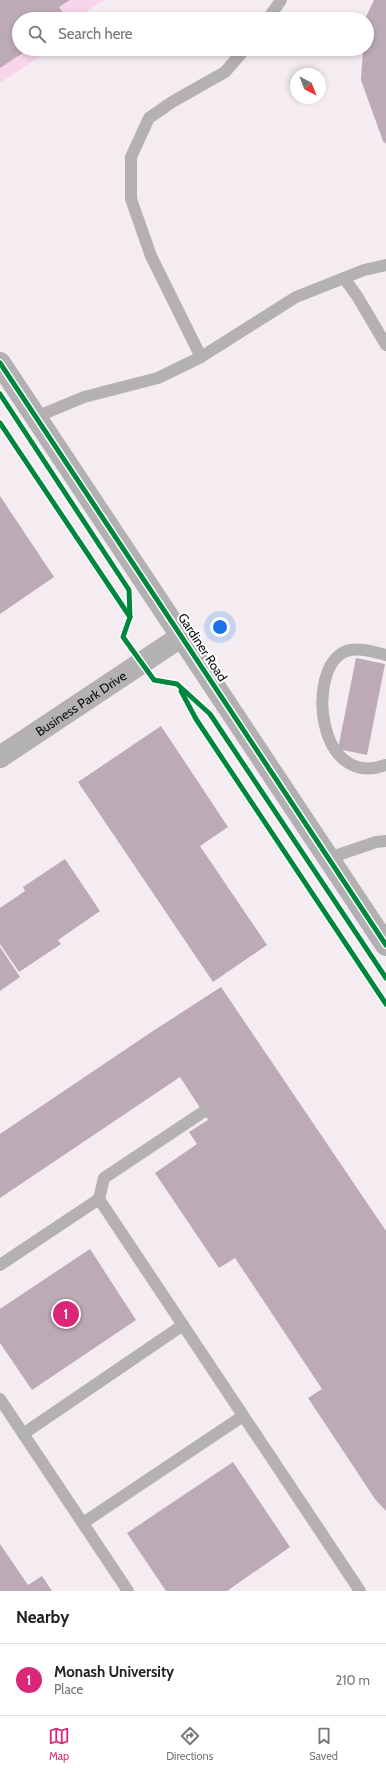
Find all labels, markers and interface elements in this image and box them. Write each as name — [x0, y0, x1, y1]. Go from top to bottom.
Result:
search box — [12, 12, 374, 56]
icon: search — [26, 23, 48, 45]
text: Search here — [58, 25, 133, 43]
north arrow — [290, 68, 326, 104]
street label: Gardiner Road — [175, 610, 231, 684]
your location — [210, 617, 230, 637]
street label: Business Park Drive — [32, 667, 130, 739]
pin: 1 — [53, 1299, 79, 1329]
text: Nearby — [16, 1607, 69, 1627]
text: Monash University — [54, 1663, 174, 1681]
text: 1 — [27, 1672, 31, 1688]
text: 210 m — [336, 1672, 370, 1688]
text: Place — [54, 1681, 83, 1697]
tab: Map — [48, 1725, 70, 1763]
tab: Directions — [166, 1725, 213, 1763]
tab: Saved — [309, 1725, 338, 1763]

